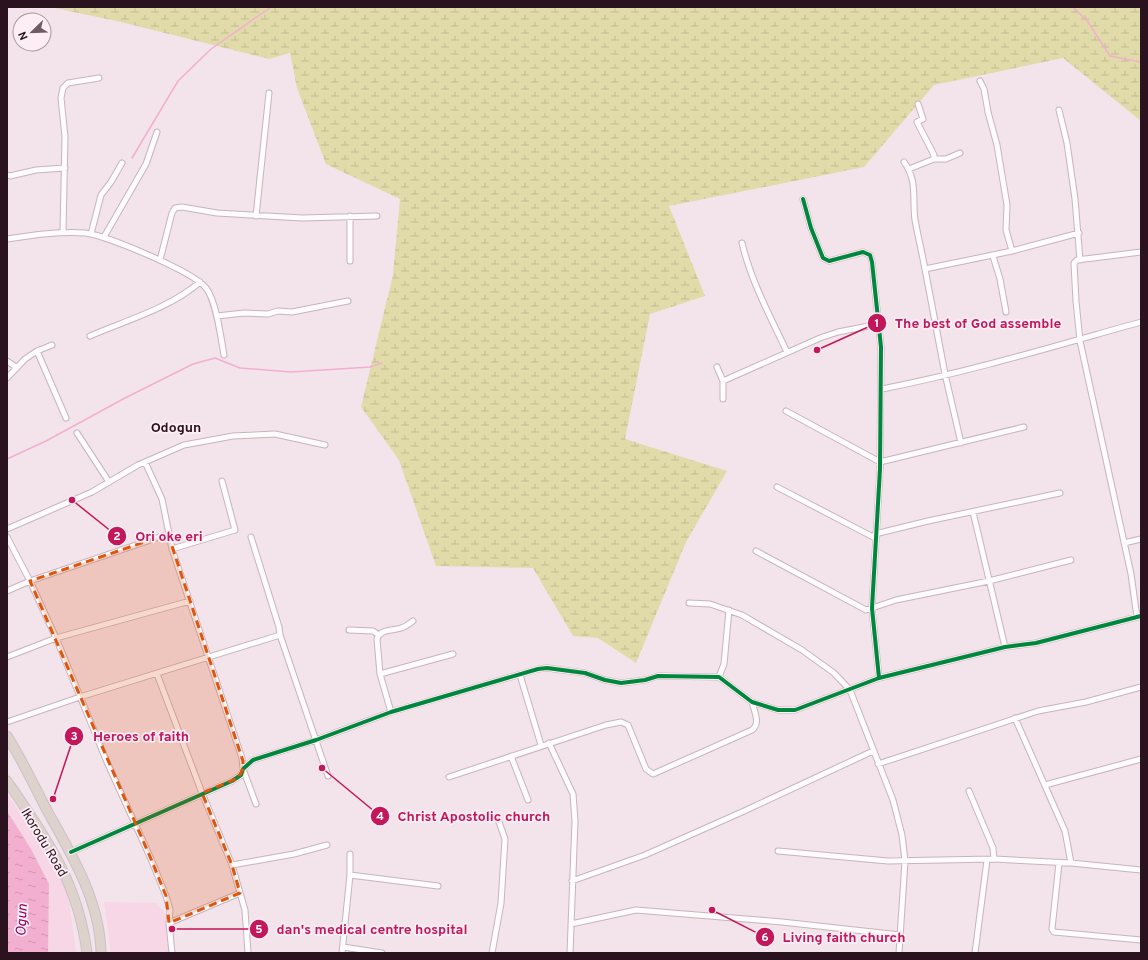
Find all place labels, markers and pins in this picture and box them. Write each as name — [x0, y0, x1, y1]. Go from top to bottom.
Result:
callout: The best of God assemble — [867, 310, 1069, 336]
callout: Ori oke eri — [107, 523, 210, 549]
callout: Heroes of faith — [64, 723, 197, 749]
callout: Christ Apostolic church — [370, 803, 559, 829]
callout: dan's medical centre hospital — [249, 916, 475, 942]
callout: Living faith church — [755, 924, 914, 950]

